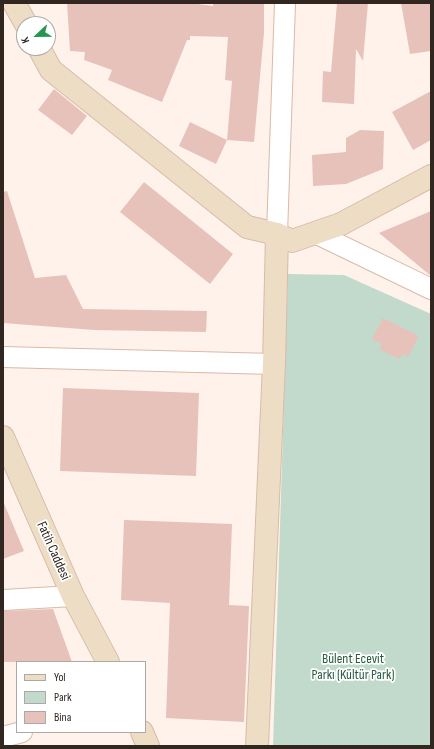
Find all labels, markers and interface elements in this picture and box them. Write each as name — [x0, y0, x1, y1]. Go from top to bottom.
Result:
north arrow — [16, 16, 56, 56]
text: K — [18, 35, 32, 45]
street label: Fatih Caddesi — [33, 519, 73, 583]
park label: Bülent Ecevit Parkı (Kültür Park) — [312, 651, 394, 684]
legend — [16, 661, 146, 733]
text: Yol — [54, 670, 66, 685]
text: Park — [54, 690, 72, 705]
text: Bina — [54, 710, 71, 725]

